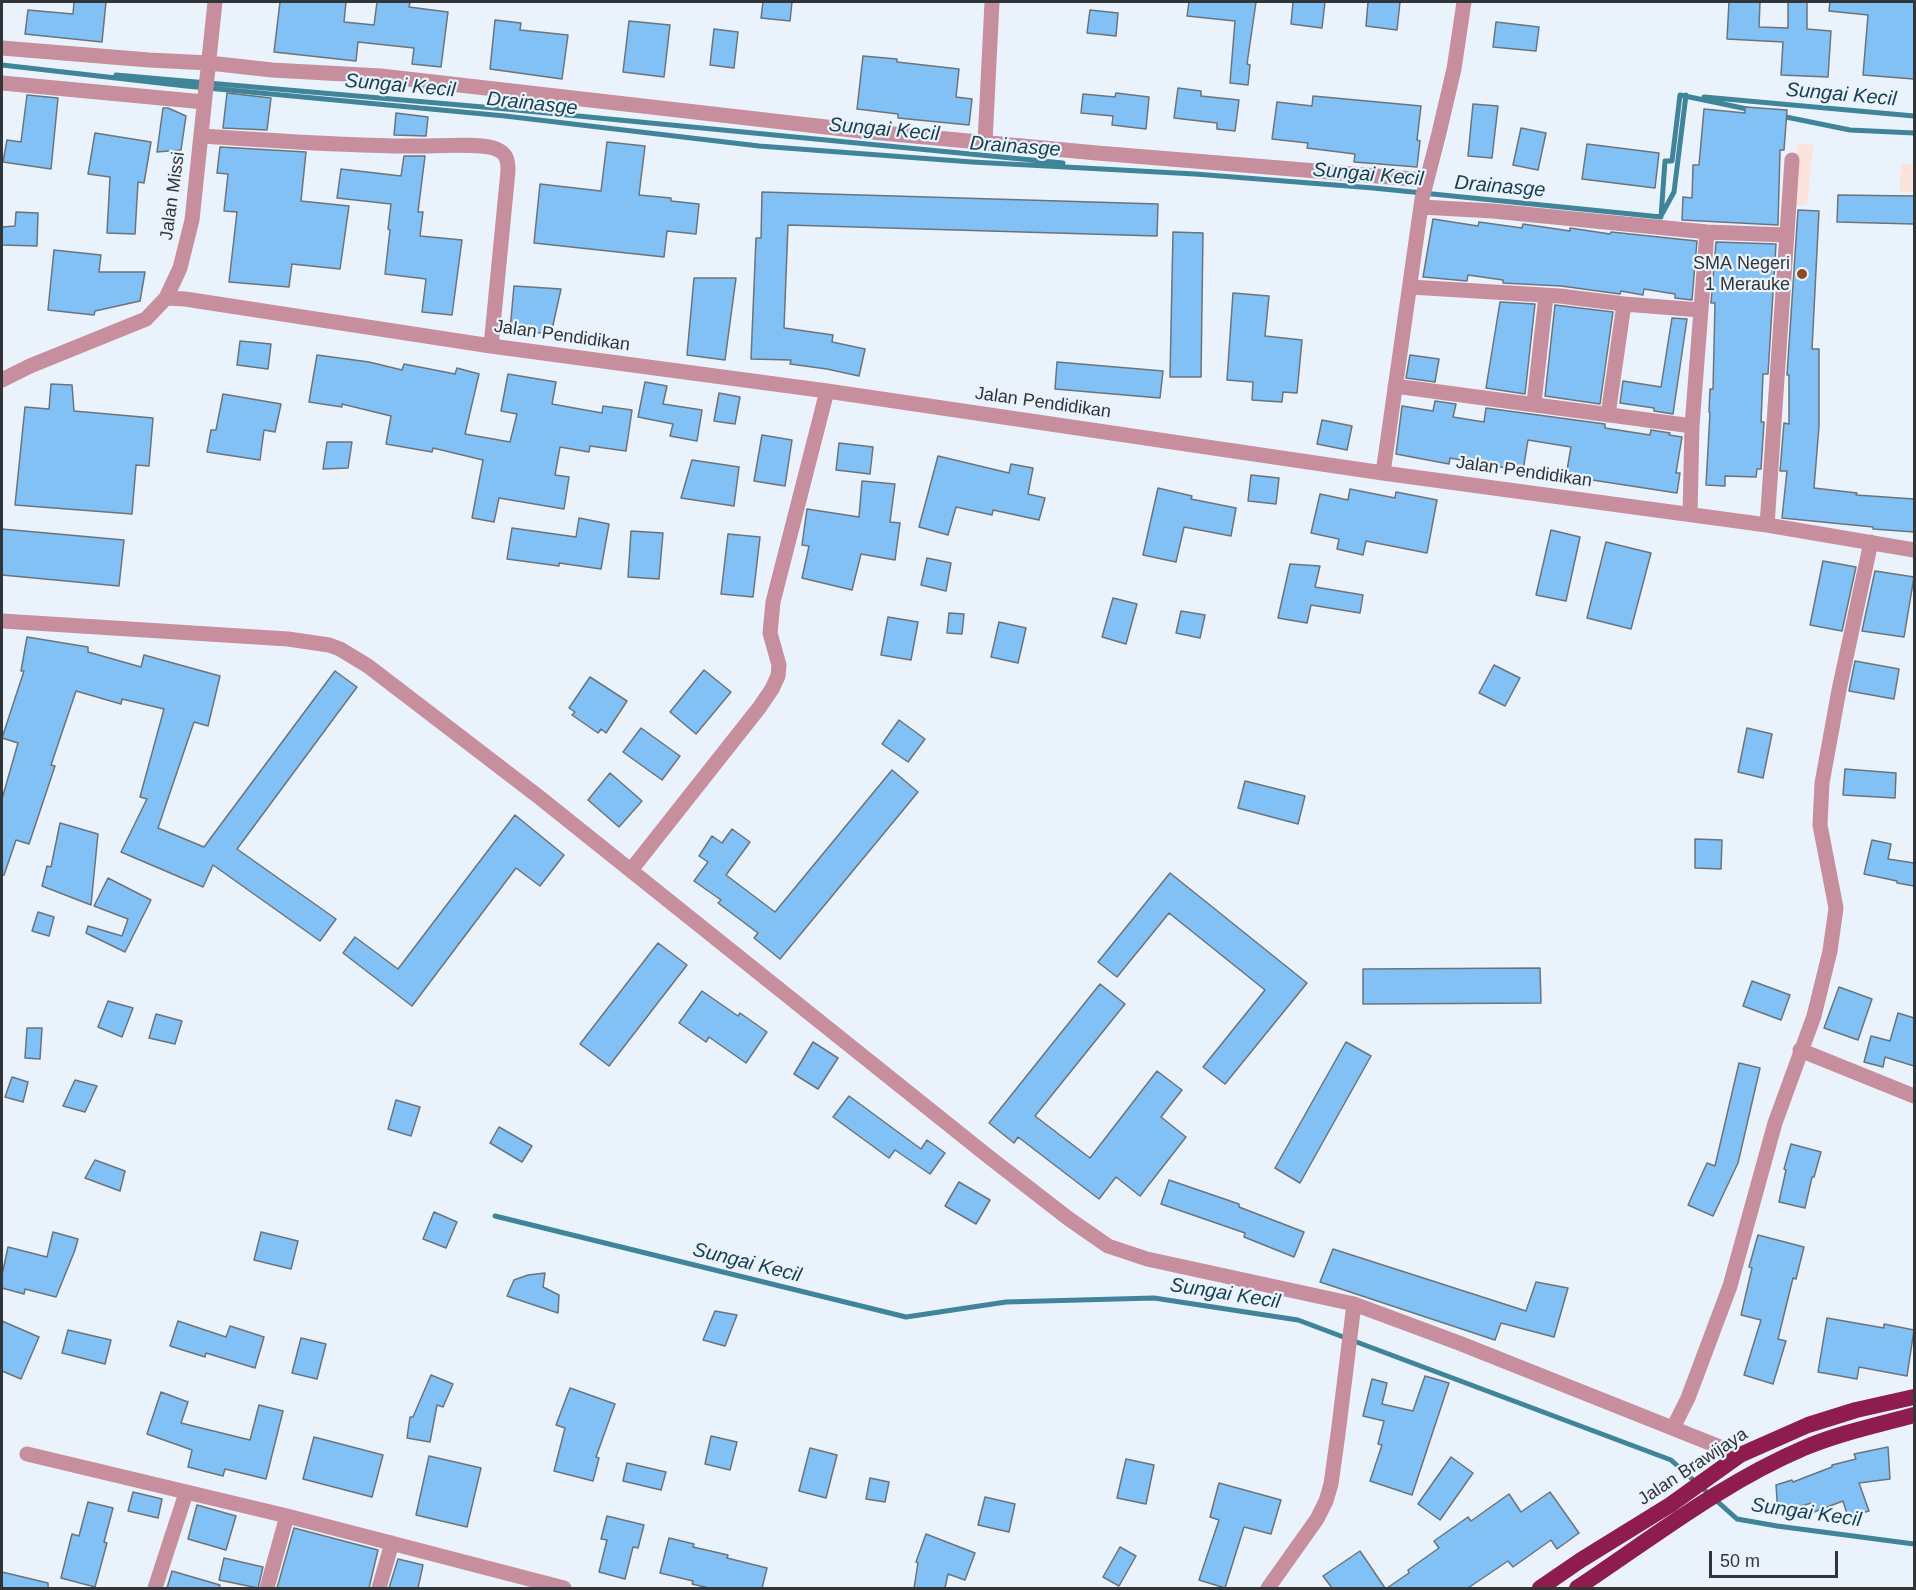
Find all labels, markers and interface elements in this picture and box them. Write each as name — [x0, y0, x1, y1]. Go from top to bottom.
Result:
water label: Sungai Kecil — [344, 69, 456, 103]
water label: Sungai Kecil — [1785, 78, 1897, 112]
water label: Drainasge — [485, 87, 579, 121]
water label: Sungai Kecil — [828, 113, 940, 147]
water label: Drainasge — [969, 132, 1061, 162]
street label: Jalan Missi — [156, 150, 190, 242]
water label: Sungai Kecil — [1312, 158, 1424, 192]
water label: Drainasge — [1454, 171, 1546, 203]
place label: SMA Negeri 1 Merauke — [1693, 253, 1790, 296]
marker: SMA Negeri 1 Merauke — [1795, 267, 1809, 281]
street label: Jalan Pendidikan — [493, 316, 631, 356]
street label: Jalan Pendidikan — [974, 383, 1112, 423]
street label: Jalan Pendidikan — [1455, 452, 1593, 492]
water label: Sungai Kecil — [690, 1238, 804, 1288]
water label: Sungai Kecil — [1168, 1273, 1282, 1315]
street label: Jalan Brawijaya — [1634, 1424, 1752, 1510]
water label: Sungai Kecil — [1749, 1493, 1863, 1533]
scale bar — [1712, 1539, 1841, 1577]
text: 50 m — [1720, 1551, 1760, 1571]

